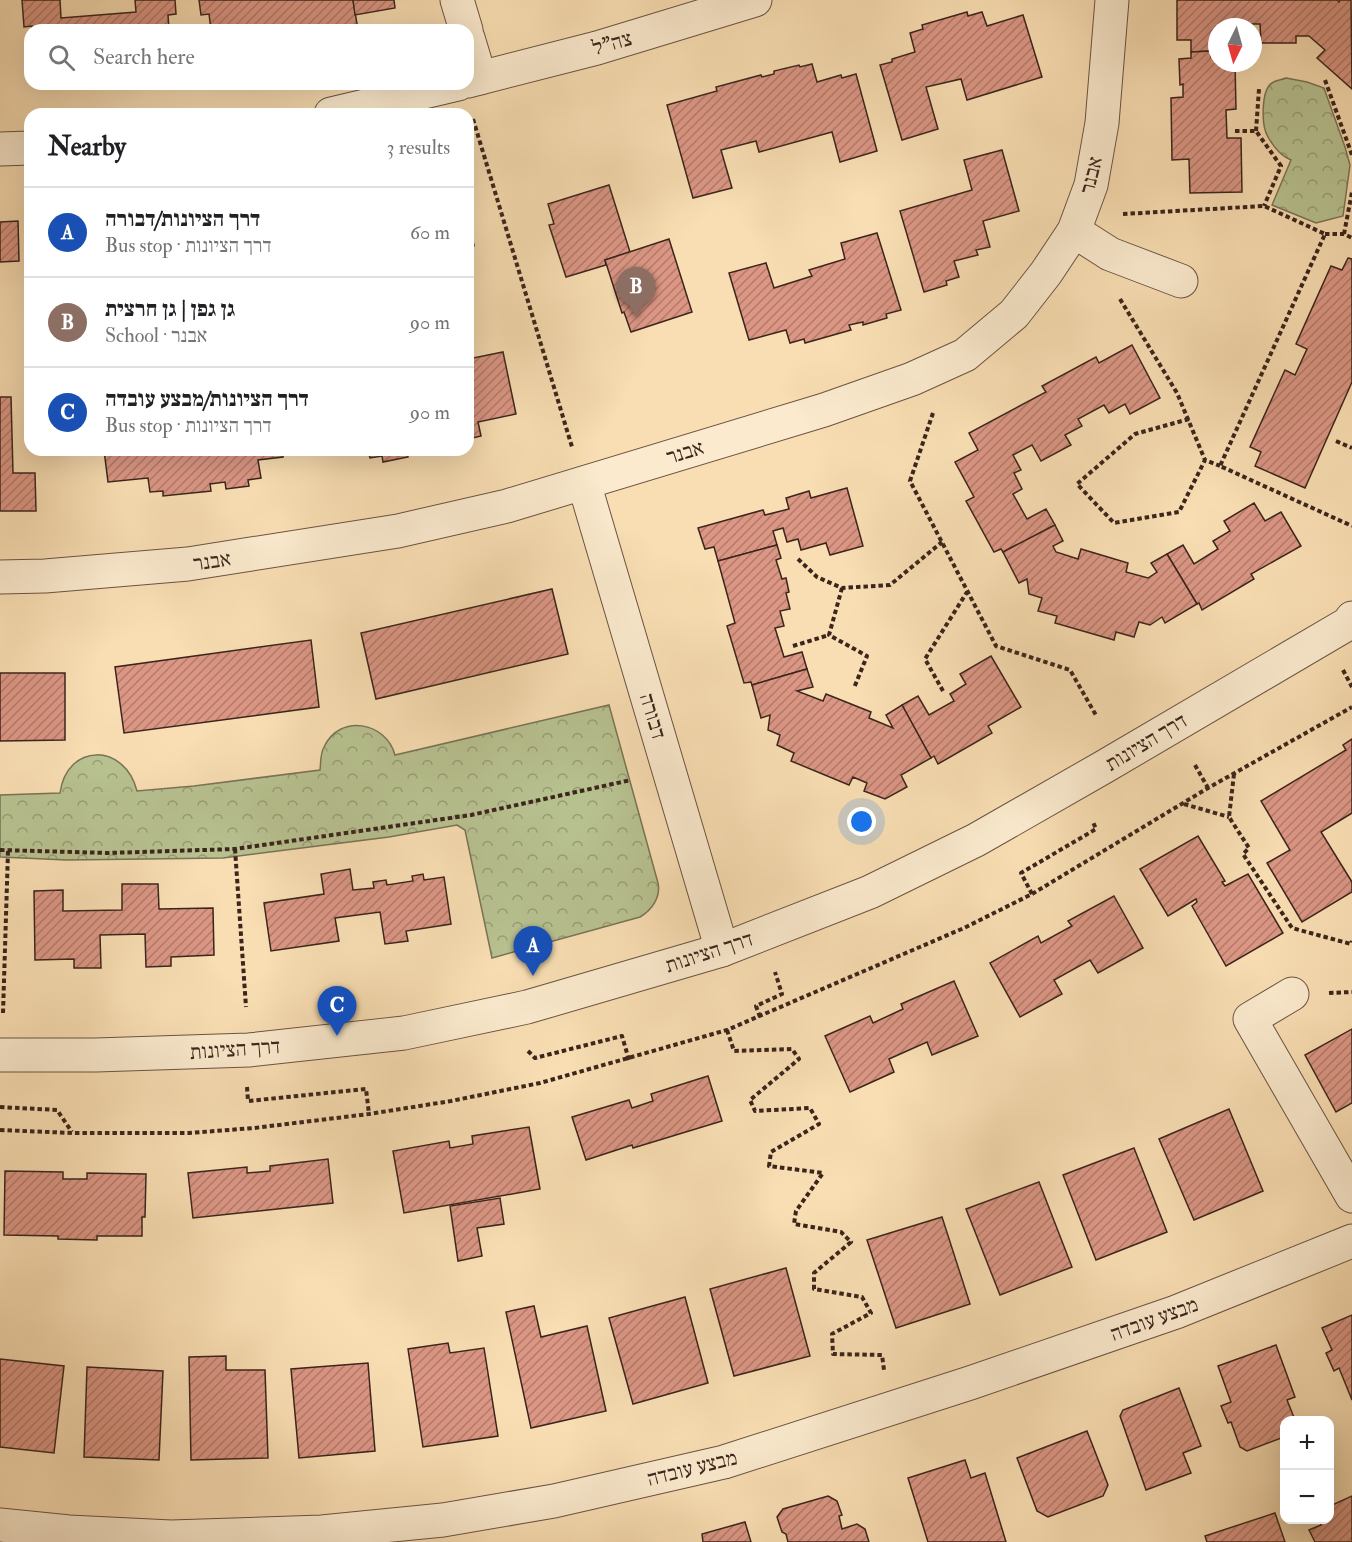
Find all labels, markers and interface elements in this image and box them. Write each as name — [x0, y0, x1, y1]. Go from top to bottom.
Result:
north arrow — [1208, 18, 1262, 72]
search box — [24, 24, 474, 90]
street label: צה"ל — [589, 25, 635, 62]
icon: search — [45, 41, 78, 74]
text: Search here — [93, 43, 195, 71]
text: Nearby — [48, 131, 126, 163]
text: 3 results — [387, 135, 450, 160]
street label: אבנר — [1074, 153, 1109, 197]
text: דרך הציונות/דבורה — [105, 205, 260, 233]
text: A — [61, 220, 74, 245]
text: 60 m — [410, 220, 450, 245]
text: Bus stop · דרך הציונות — [105, 233, 271, 258]
pin: B — [616, 268, 656, 317]
text: גן גפן | גן חרצית — [105, 295, 235, 323]
text: B — [61, 310, 74, 335]
text: 90 m — [410, 310, 450, 335]
text: School · אבנר — [105, 323, 207, 348]
text: דרך הציונות/מבצע עובדה — [105, 385, 309, 413]
text: C — [60, 400, 75, 425]
text: 90 m — [410, 400, 450, 425]
text: Bus stop · דרך הציונות — [105, 413, 271, 438]
street label: אבנר — [663, 434, 707, 471]
street label: אבנר — [191, 545, 233, 577]
street label: דבורה — [633, 690, 672, 742]
street label: דרך הציונות — [1100, 707, 1192, 777]
your location — [847, 807, 876, 836]
pin: A — [514, 926, 552, 976]
street label: דרך הציונות — [662, 926, 757, 979]
pin: C — [318, 986, 356, 1036]
street label: דרך הציונות — [189, 1033, 281, 1066]
street label: מבצע עובדה — [1106, 1291, 1202, 1348]
map controls — [1280, 1416, 1334, 1524]
button: + — [1280, 1416, 1334, 1470]
street label: מבצע עובדה — [644, 1444, 740, 1493]
button: − — [1280, 1470, 1334, 1524]

